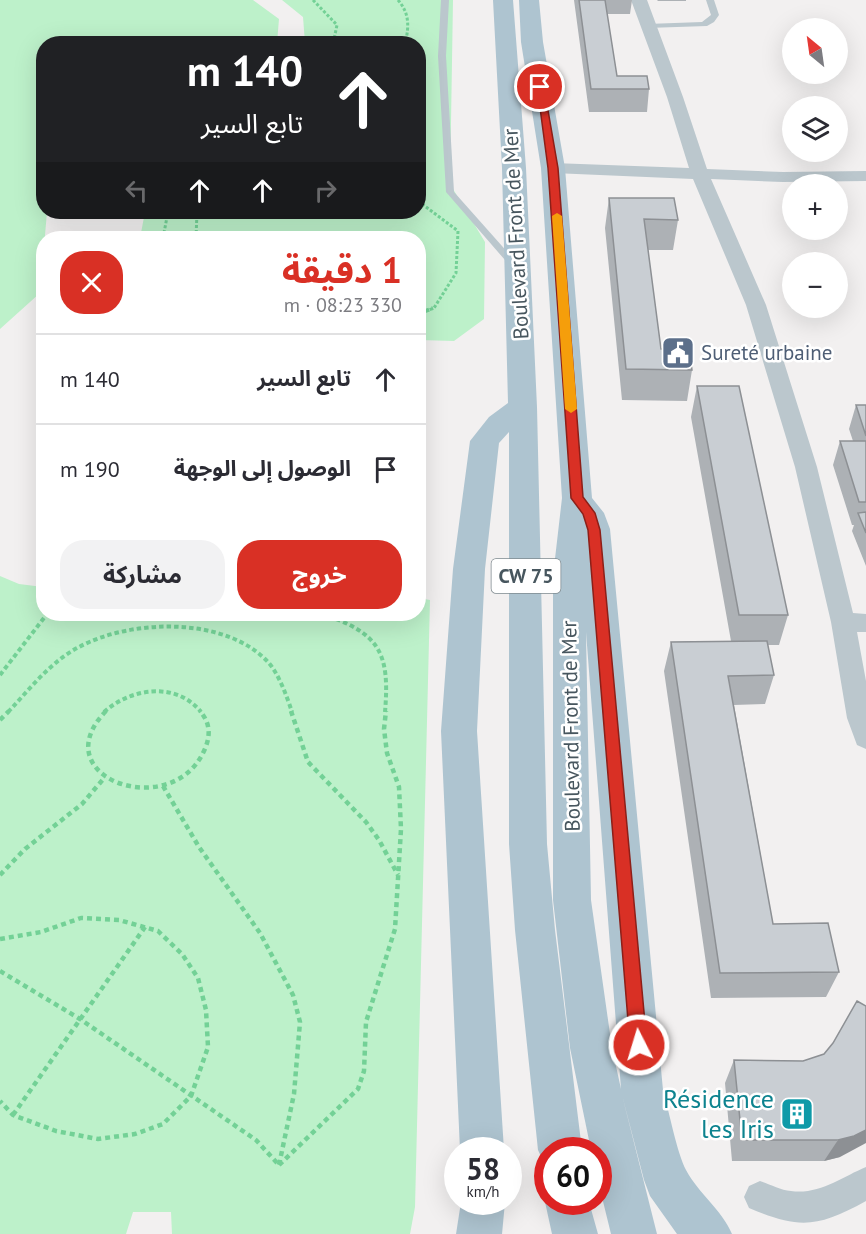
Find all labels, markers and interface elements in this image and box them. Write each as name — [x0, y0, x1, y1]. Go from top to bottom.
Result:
north arrow — [782, 18, 848, 84]
map controls — [782, 18, 848, 318]
text: 140 m — [187, 43, 303, 98]
icon: ahead — [324, 60, 402, 138]
pin — [514, 61, 565, 112]
icon: arrive — [523, 70, 556, 103]
button: layers — [782, 96, 848, 162]
text: تابع السير — [201, 106, 303, 140]
street label: Boulevard Front de Mer — [496, 128, 535, 340]
icon: left — [120, 174, 153, 207]
icon: ahead — [183, 174, 216, 207]
icon: ahead — [246, 174, 279, 207]
icon: right — [309, 174, 342, 207]
button: + — [782, 174, 848, 240]
text: 1 دقيقة — [282, 246, 402, 293]
button: close — [60, 251, 123, 314]
button: − — [782, 252, 848, 318]
text: 330 m · 08:23 — [284, 292, 402, 318]
public building icon: Sureté urbaine — [660, 335, 696, 371]
place label: Sureté urbaine — [701, 339, 832, 366]
icon: ahead — [369, 363, 402, 396]
text: تابع السير — [257, 364, 351, 392]
text: 140 m — [60, 365, 120, 393]
icon: arrive — [369, 453, 402, 486]
text: الوصول إلى الوجهة — [174, 454, 351, 482]
text: 190 m — [60, 455, 120, 483]
button: مشاركة — [60, 540, 225, 609]
button: خروج — [237, 540, 402, 609]
road number: CW 75 — [492, 559, 560, 593]
street label: Boulevard Front de Mer — [555, 620, 586, 832]
position arrow — [607, 1013, 671, 1077]
place label: Résidence les Iris — [663, 1082, 774, 1145]
building icon: Résidence les Iris — [779, 1096, 815, 1132]
speed limit sign: 60 — [534, 1137, 612, 1215]
text: 58 — [466, 1149, 500, 1188]
text: km/h — [467, 1182, 499, 1201]

